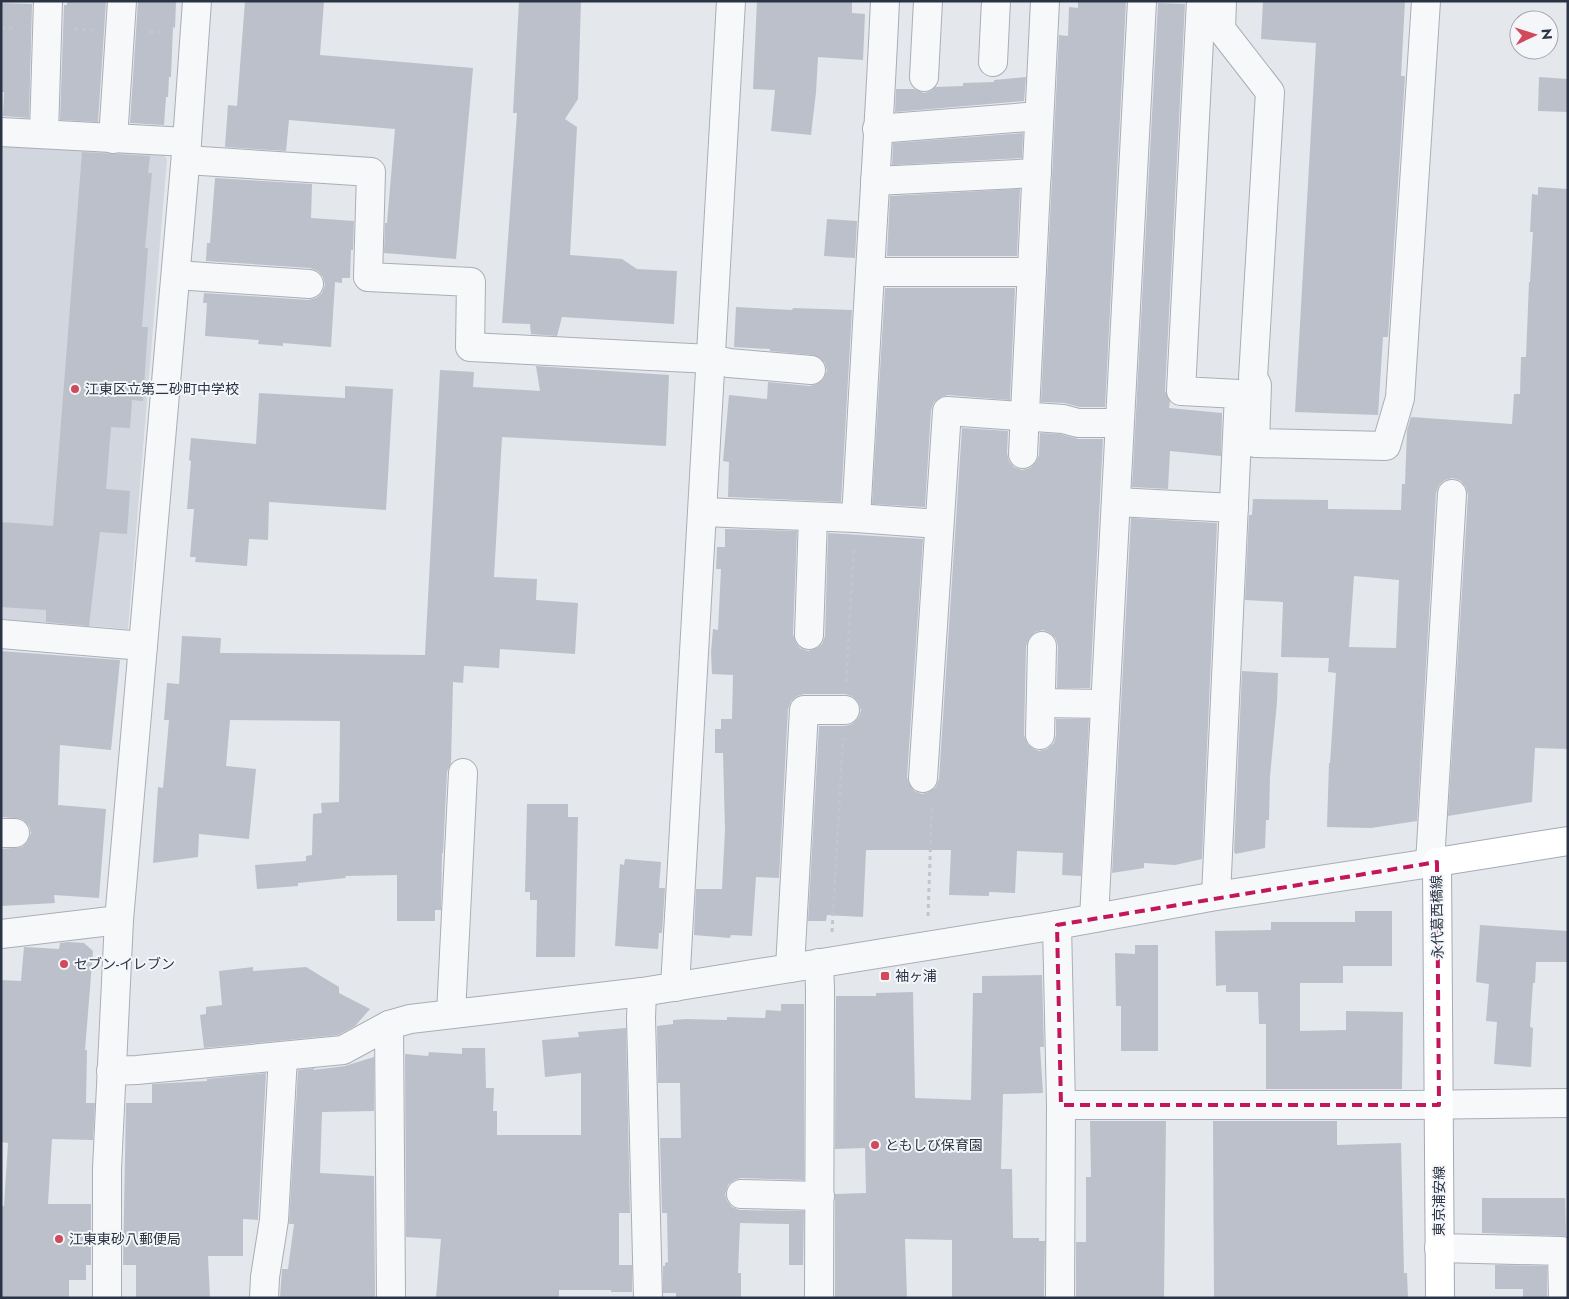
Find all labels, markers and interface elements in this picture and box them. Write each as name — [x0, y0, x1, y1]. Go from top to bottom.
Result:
north arrow — [1509, 10, 1559, 60]
text: N — [1537, 28, 1557, 40]
place label: 江東区立第二砂町中学校 — [85, 379, 239, 399]
marker: 江東区立第二砂町中学校 — [69, 383, 81, 395]
street label: 永代葛西橋線 — [1426, 875, 1448, 959]
place label: セブン-イレブン — [74, 954, 175, 974]
marker: セブン-イレブン — [58, 958, 70, 970]
place label: 袖ヶ浦 — [895, 966, 937, 986]
marker: 袖ヶ浦 — [879, 970, 891, 982]
place label: ともしび保育園 — [885, 1135, 983, 1155]
marker: ともしび保育園 — [869, 1139, 881, 1151]
street label: 東京浦安線 — [1429, 1166, 1449, 1236]
place label: 江東東砂八郵便局 — [69, 1229, 181, 1249]
marker: 江東東砂八郵便局 — [53, 1233, 65, 1245]

